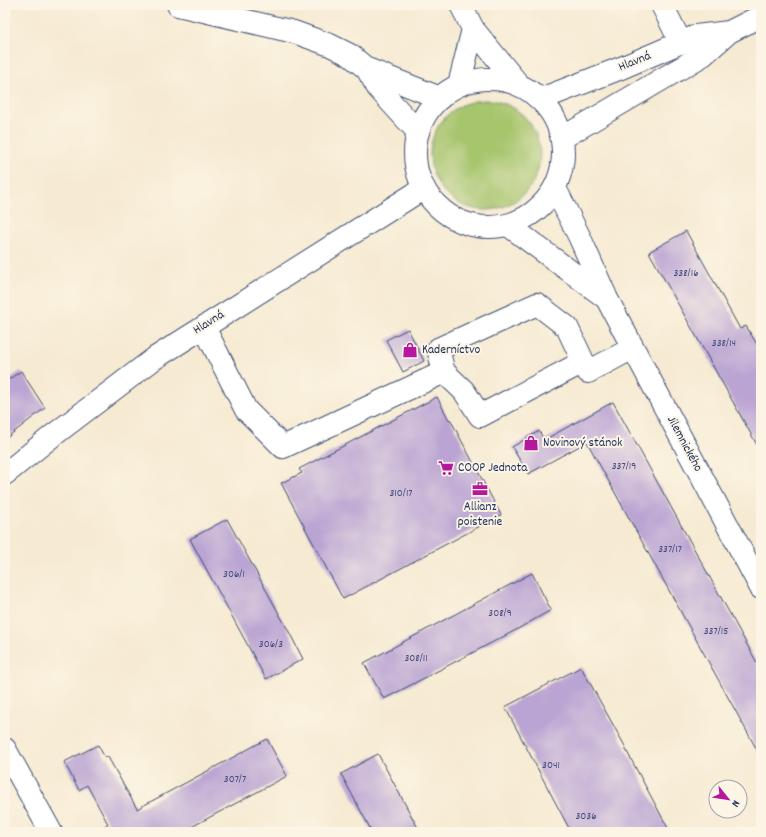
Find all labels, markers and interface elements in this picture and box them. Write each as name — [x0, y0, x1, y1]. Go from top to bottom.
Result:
street label: Hlavná — [616, 47, 655, 77]
house number: 338/16 — [673, 266, 699, 282]
street label: Hlavná — [190, 306, 229, 340]
house number: 338/14 — [712, 336, 736, 352]
shop icon: Kaderníctvo — [401, 341, 419, 359]
place label: Kaderníctvo — [422, 341, 481, 360]
street label: Jilemnického — [661, 413, 707, 476]
shop icon: Novinový stánok — [522, 434, 540, 452]
place label: Novinový stánok — [543, 434, 622, 453]
supermarket icon: COOP Jednota — [437, 459, 455, 477]
place label: COOP Jednota — [458, 459, 528, 478]
house number: 337/19 — [612, 459, 636, 475]
office icon: Allianz poistenie — [471, 480, 489, 498]
house number: 310/17 — [389, 486, 413, 502]
place label: Allianz poistenie — [458, 498, 502, 532]
house number: 337/17 — [658, 542, 682, 558]
house number: 306/1 — [223, 567, 245, 583]
house number: 308/9 — [488, 606, 512, 622]
house number: 337/15 — [704, 624, 728, 640]
house number: 306/3 — [259, 637, 283, 653]
house number: 308/11 — [404, 651, 428, 667]
house number: 3041 — [542, 758, 560, 774]
house number: 307/7 — [224, 772, 246, 788]
north arrow — [708, 779, 748, 819]
text: N — [726, 797, 743, 810]
house number: 3036 — [575, 809, 597, 825]

